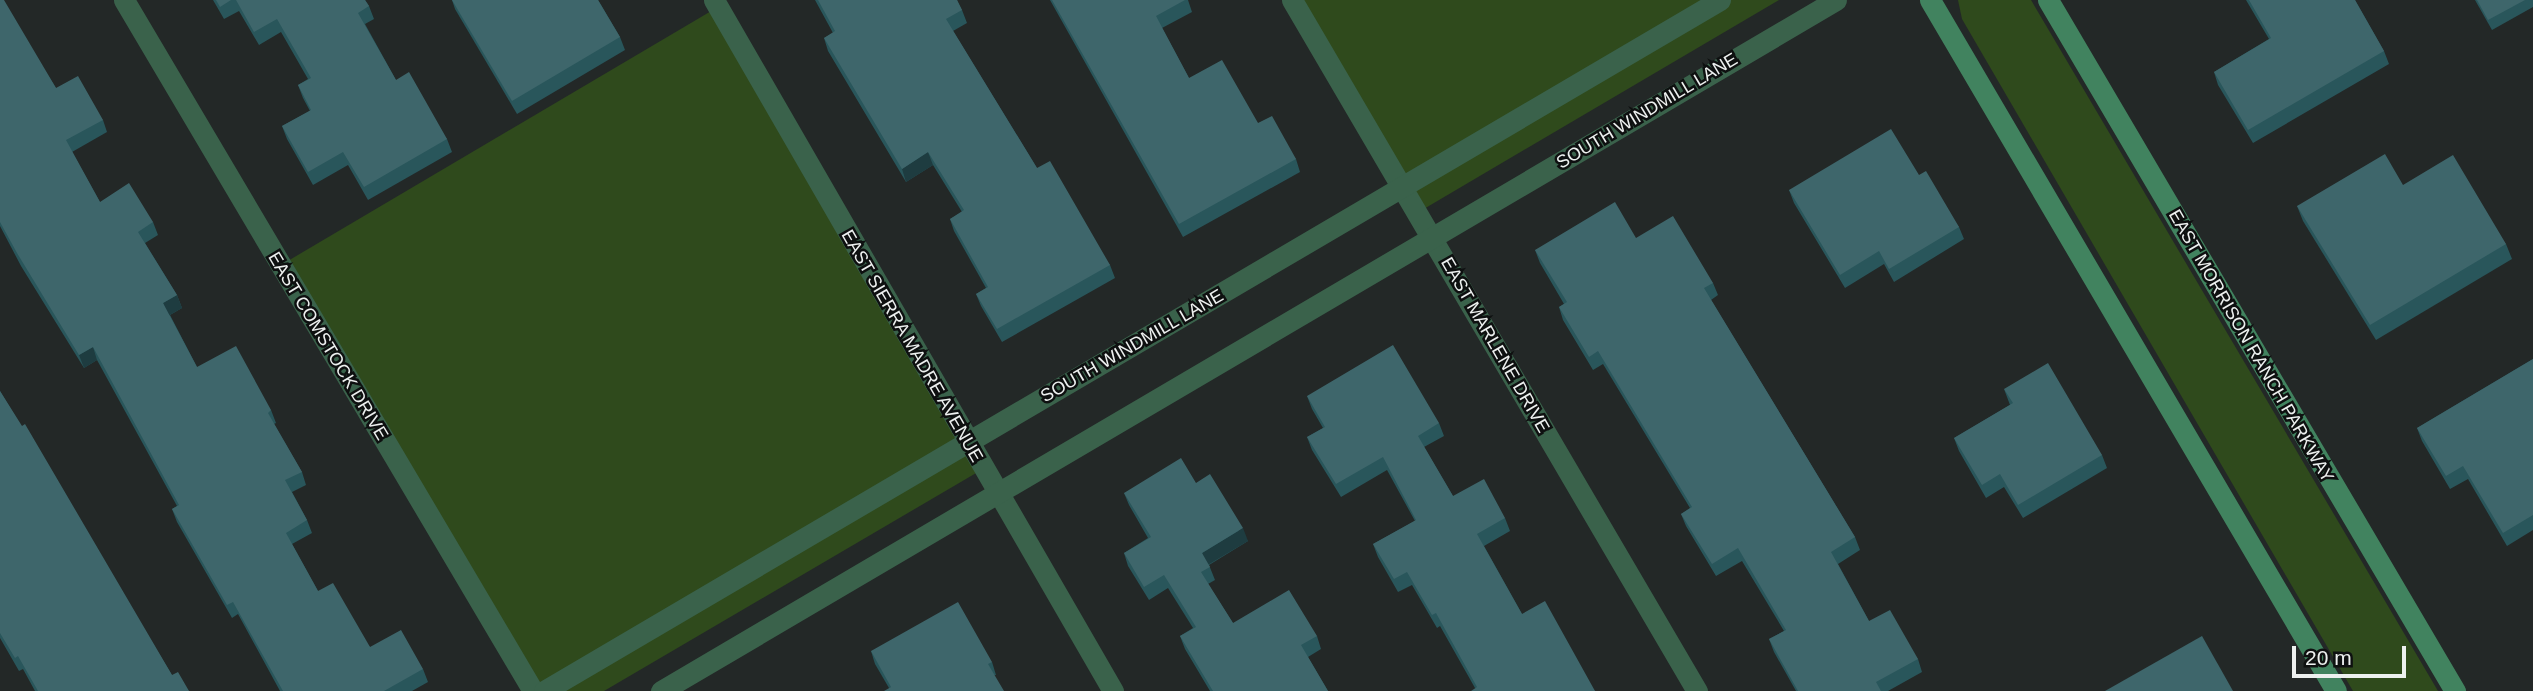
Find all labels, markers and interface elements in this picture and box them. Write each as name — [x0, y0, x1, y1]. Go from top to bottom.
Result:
street label: SOUTH WINDMILL LANE — [1552, 48, 1742, 174]
street label: EAST MORRISON RANCH PARKWAY — [2164, 206, 2338, 486]
street label: EAST SIERRA MADRE AVENUE — [836, 225, 988, 467]
street label: EAST COMSTOCK DRIVE — [263, 248, 393, 444]
street label: EAST MARLENE DRIVE — [1436, 253, 1554, 437]
street label: SOUTH WINDMILL LANE — [1037, 285, 1227, 407]
scale bar — [2295, 632, 2409, 676]
text: 20 m — [2305, 646, 2352, 669]

